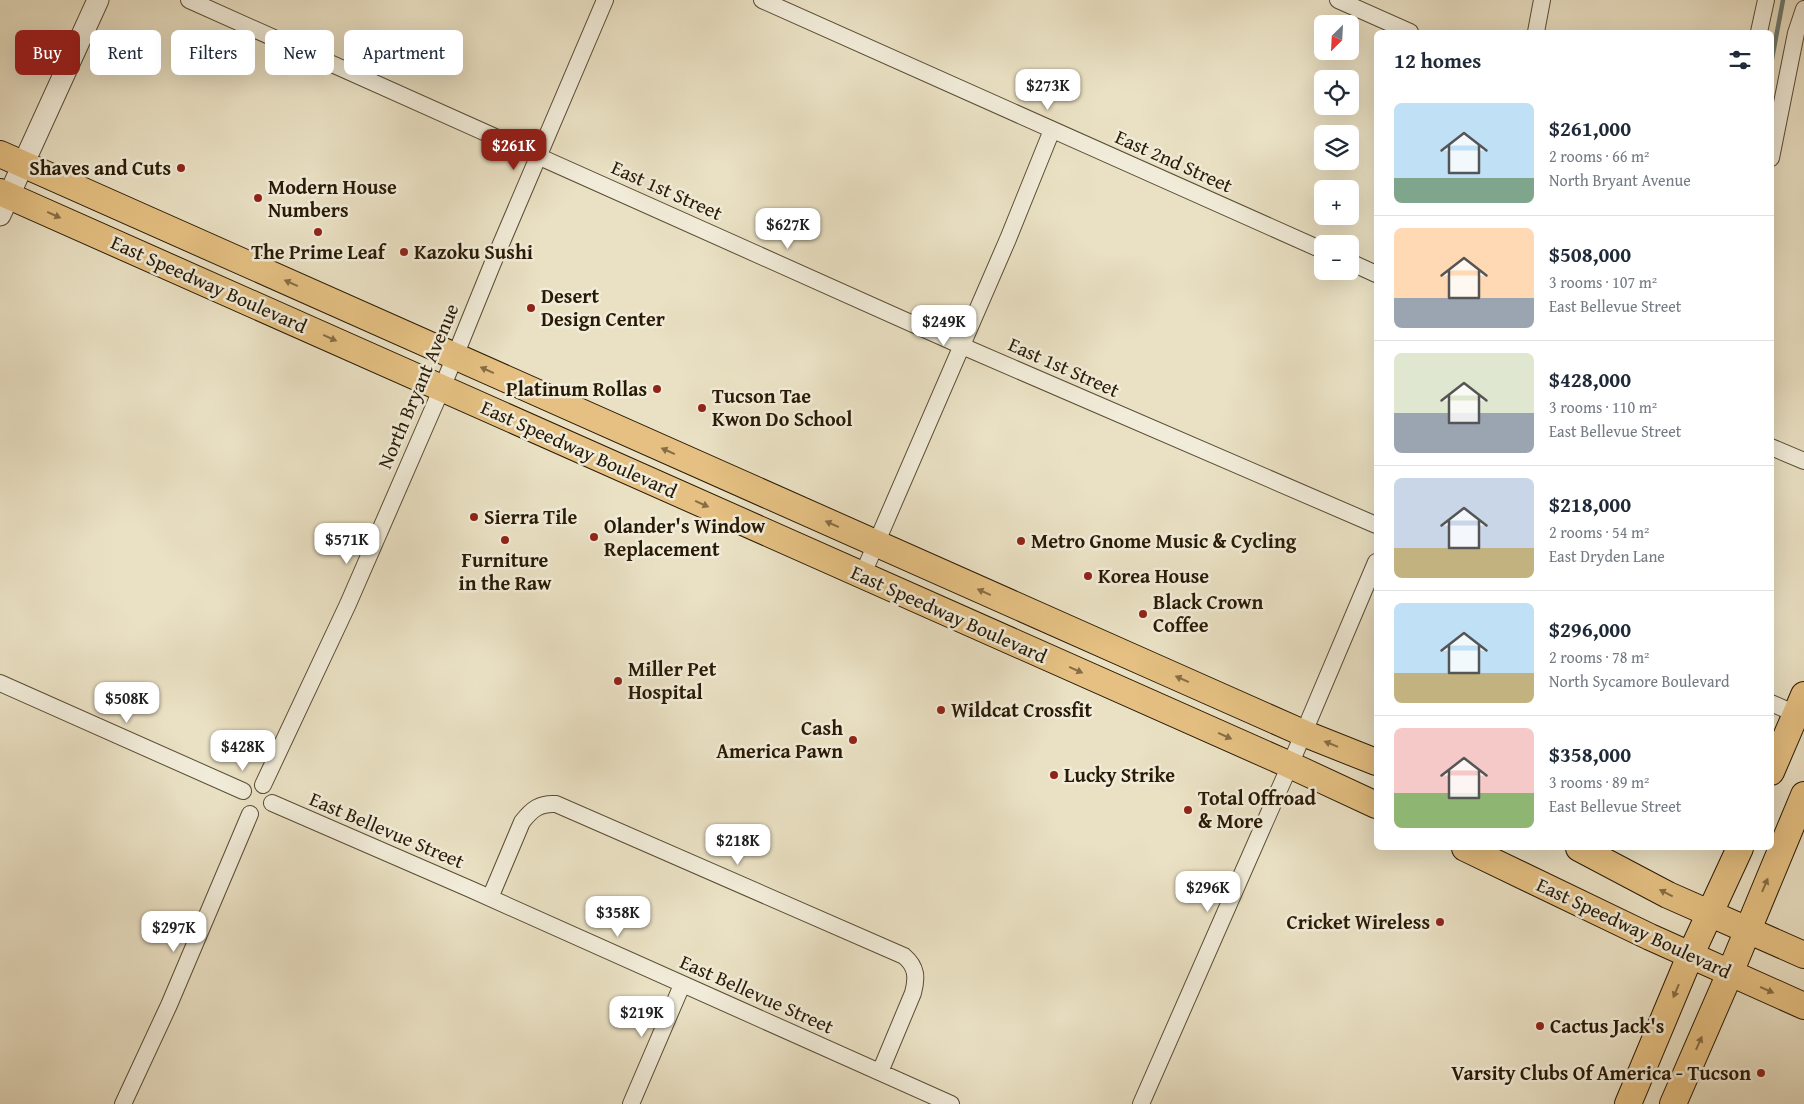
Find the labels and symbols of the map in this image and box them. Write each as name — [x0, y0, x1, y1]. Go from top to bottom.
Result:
north arrow — [1314, 15, 1359, 60]
pin: $273K — [1013, 68, 1083, 111]
street label: East 2nd Street — [1111, 122, 1237, 199]
pin: $261K — [479, 128, 549, 171]
street label: East 1st Street — [607, 152, 727, 227]
place label: Shaves and Cuts — [29, 153, 171, 182]
marker: Shaves and Cuts — [175, 162, 187, 174]
place label: Modern House Numbers — [268, 172, 397, 224]
marker: Modern House Numbers — [252, 192, 264, 204]
pin: $627K — [753, 208, 823, 250]
one-way arrow — [47, 212, 61, 220]
marker: The Prime Leaf — [312, 226, 324, 238]
street label: East Speedway Boulevard — [107, 227, 312, 340]
place label: The Prime Leaf — [251, 237, 387, 266]
place label: Kazoku Sushi — [414, 237, 533, 266]
marker: Kazoku Sushi — [398, 246, 410, 258]
one-way arrow — [284, 278, 298, 286]
place label: Desert Design Center — [541, 281, 665, 333]
street label: North Bryant Avenue — [370, 299, 465, 473]
marker: Desert Design Center — [525, 302, 537, 314]
pin: $249K — [909, 304, 979, 347]
street label: East 1st Street — [1004, 329, 1124, 404]
one-way arrow — [323, 335, 337, 343]
one-way arrow — [480, 366, 494, 374]
place label: Platinum Rollas — [506, 374, 647, 403]
place label: Tucson Tae Kwon Do School — [712, 381, 852, 433]
marker: Platinum Rollas — [651, 383, 663, 395]
street label: East Speedway Boulevard — [477, 392, 682, 505]
marker: Tucson Tae Kwon Do School — [696, 402, 708, 414]
one-way arrow — [661, 446, 675, 454]
one-way arrow — [695, 501, 709, 509]
place label: Sierra Tile — [484, 502, 578, 531]
marker: Sierra Tile — [468, 511, 480, 523]
place label: Olander's Window Replacement — [604, 511, 766, 563]
one-way arrow — [825, 519, 839, 527]
pin: $571K — [312, 522, 382, 565]
place label: Metro Gnome Music & Cycling — [1031, 526, 1297, 555]
marker: Olander's Window Replacement — [588, 531, 600, 543]
marker: Furniture in the Raw — [499, 534, 511, 546]
marker: Metro Gnome Music & Cycling — [1015, 535, 1027, 547]
place label: Furniture in the Raw — [459, 545, 552, 597]
street label: East Speedway Boulevard — [847, 557, 1052, 670]
place label: Korea House — [1098, 561, 1209, 590]
marker: Korea House — [1082, 570, 1094, 582]
one-way arrow — [977, 587, 991, 595]
place label: Black Crown Coffee — [1153, 587, 1263, 639]
marker: Black Crown Coffee — [1137, 608, 1149, 620]
place label: Miller Pet Hospital — [628, 654, 717, 706]
one-way arrow — [1069, 667, 1083, 675]
one-way arrow — [1175, 674, 1189, 682]
marker: Miller Pet Hospital — [612, 675, 624, 687]
pin: $508K — [92, 682, 162, 724]
place label: Wildcat Crossfit — [951, 695, 1093, 724]
marker: Wildcat Crossfit — [935, 704, 947, 716]
place label: Cash America Pawn — [716, 713, 843, 765]
pin: $428K — [208, 730, 278, 772]
one-way arrow — [1218, 732, 1232, 740]
marker: Cash America Pawn — [847, 734, 859, 746]
one-way arrow — [1324, 739, 1338, 747]
place label: Lucky Strike — [1064, 760, 1175, 789]
marker: Lucky Strike — [1048, 769, 1060, 781]
place label: Total Offroad & More — [1198, 783, 1316, 835]
street label: East Bellevue Street — [305, 784, 469, 875]
marker: Total Offroad & More — [1182, 804, 1194, 816]
pin: $218K — [703, 824, 773, 866]
pin: $296K — [1173, 870, 1243, 913]
street label: East Speedway Boulevard — [1532, 870, 1737, 986]
one-way arrow — [1762, 878, 1770, 892]
one-way arrow — [1659, 889, 1674, 897]
pin: $358K — [583, 896, 653, 938]
place label: Cricket Wireless — [1286, 907, 1430, 936]
pin: $297K — [139, 910, 209, 953]
marker: Cricket Wireless — [1434, 916, 1446, 928]
street label: East Bellevue Street — [676, 947, 839, 1040]
one-way arrow — [1671, 984, 1679, 998]
one-way arrow — [1760, 986, 1774, 994]
pin: $219K — [607, 996, 677, 1038]
place label: Cactus Jack's — [1550, 1011, 1664, 1040]
marker: Cactus Jack's — [1534, 1020, 1546, 1032]
one-way arrow — [1696, 1036, 1704, 1050]
place label: Varsity Clubs Of America - Tucson — [1451, 1058, 1751, 1087]
marker: Varsity Clubs Of America - Tucson — [1755, 1067, 1767, 1079]

